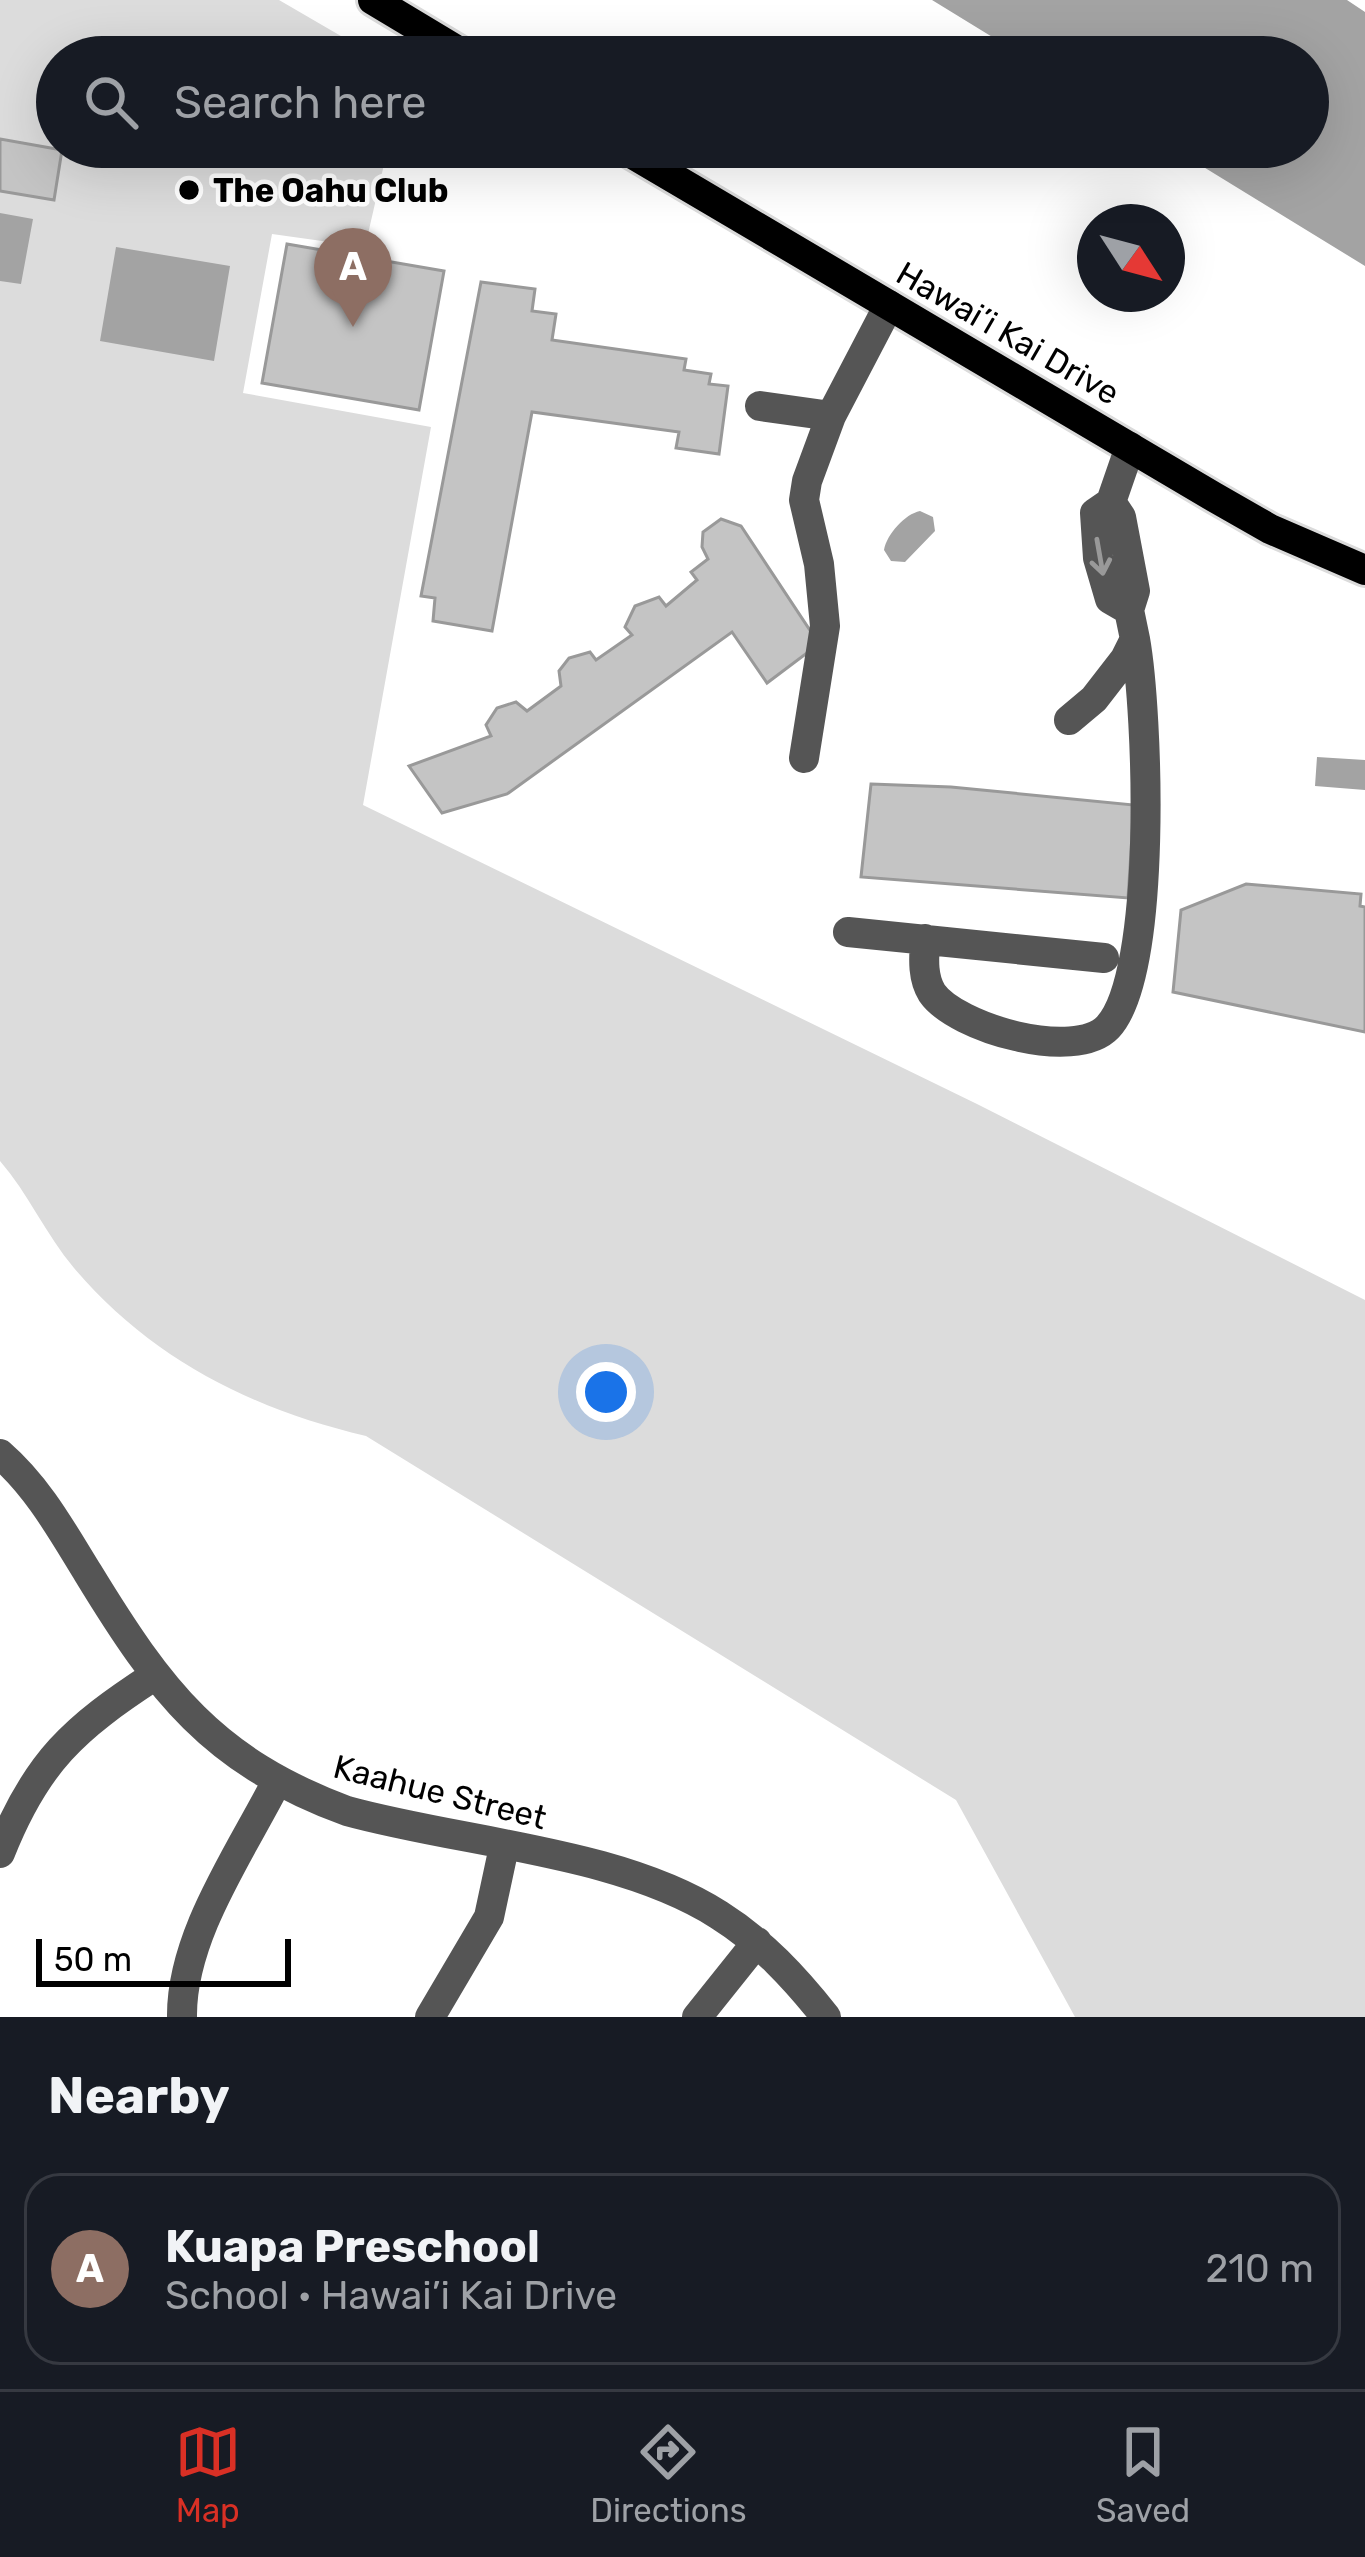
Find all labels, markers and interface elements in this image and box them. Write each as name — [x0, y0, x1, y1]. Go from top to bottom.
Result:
search box — [36, 36, 1329, 168]
icon: search — [78, 69, 144, 135]
text: Search here — [174, 76, 426, 129]
place label: The Oahu Club — [213, 171, 449, 210]
marker: The Oahu Club — [176, 177, 202, 203]
north arrow — [1077, 204, 1185, 312]
pin: A — [314, 228, 392, 327]
street label: Hawai’i Kai Drive — [890, 253, 1126, 413]
one-way arrow — [1090, 537, 1112, 576]
your location — [576, 1362, 636, 1422]
street label: Kaahue Street — [330, 1747, 551, 1837]
scale bar — [36, 1933, 291, 1986]
text: 50 m — [54, 1940, 132, 1979]
text: Nearby — [48, 2065, 230, 2126]
text: Kuapa Preschool — [165, 2220, 540, 2273]
text: A — [76, 2246, 104, 2292]
text: 210 m — [1205, 2246, 1314, 2292]
text: School · Hawai’i Kai Drive — [165, 2273, 617, 2319]
tab: Map — [175, 2419, 241, 2530]
tab: Directions — [590, 2419, 747, 2530]
tab: Saved — [1096, 2419, 1190, 2530]

